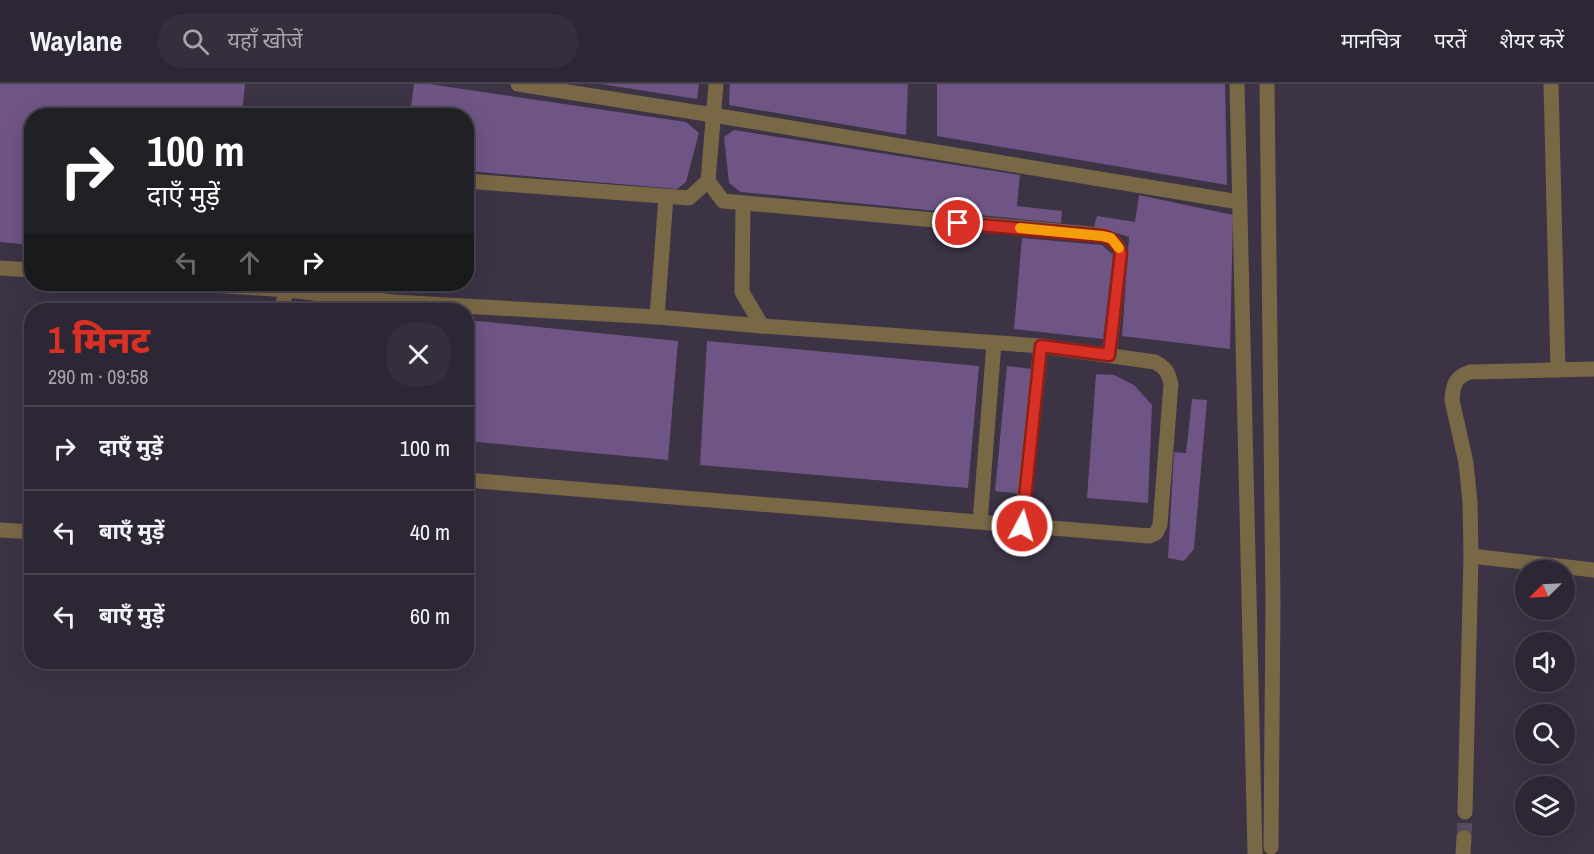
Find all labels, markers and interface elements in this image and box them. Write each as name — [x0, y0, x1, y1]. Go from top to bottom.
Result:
search box — [158, 14, 578, 68]
text: Waylane — [30, 22, 122, 60]
icon: search — [179, 25, 212, 58]
text: यहाँ खोजें — [227, 25, 303, 55]
text: मानचित्र — [1341, 26, 1401, 55]
text: परतें — [1434, 26, 1466, 55]
text: शेयर करें — [1499, 26, 1564, 55]
text: 100 m — [147, 123, 245, 179]
icon: right — [48, 132, 126, 210]
text: दाएँ मुड़ें — [147, 177, 220, 213]
pin — [932, 197, 983, 248]
icon: arrive — [941, 206, 974, 239]
icon: left — [170, 246, 203, 279]
icon: ahead — [233, 246, 266, 279]
icon: right — [296, 246, 329, 279]
text: 1 मिनट — [48, 316, 150, 364]
button: close — [387, 323, 450, 386]
text: 290 m · 09:58 — [48, 363, 148, 390]
icon: right — [48, 432, 81, 465]
text: दाएँ मुड़ें — [99, 432, 163, 462]
text: 100 m — [400, 433, 450, 463]
position arrow — [990, 494, 1054, 558]
icon: left — [48, 516, 81, 549]
text: बाएँ मुड़ें — [99, 516, 164, 546]
text: 40 m — [410, 517, 450, 547]
north arrow — [1515, 560, 1575, 620]
map controls — [1515, 560, 1575, 836]
icon: left — [48, 600, 81, 633]
text: बाएँ मुड़ें — [99, 600, 164, 630]
text: 60 m — [410, 601, 450, 631]
button: sound — [1515, 632, 1575, 692]
button: search — [1515, 704, 1575, 764]
button: layers — [1515, 776, 1575, 836]

